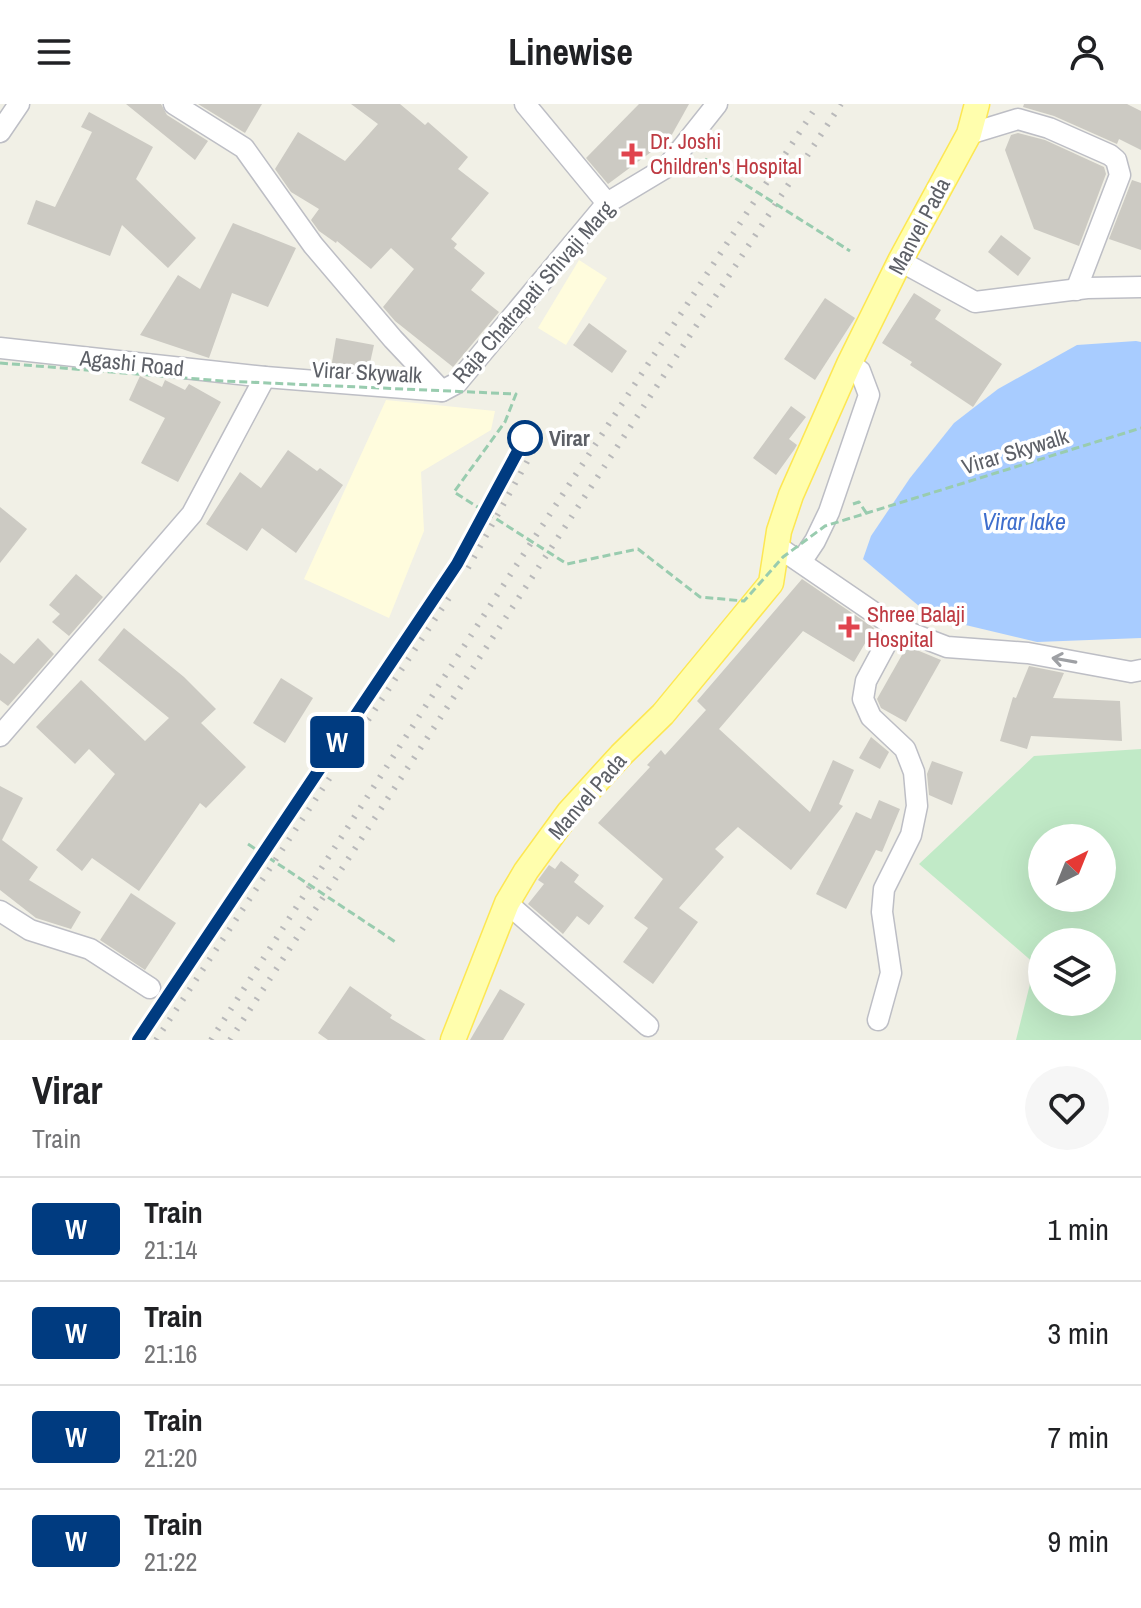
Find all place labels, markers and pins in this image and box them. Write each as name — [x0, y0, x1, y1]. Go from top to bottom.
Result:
place label: Dr. Joshi Children's Hospital — [650, 126, 802, 181]
marker: Dr. Joshi Children's Hospital — [621, 143, 643, 165]
marker: Virar — [508, 421, 542, 455]
place label: Virar — [549, 423, 590, 453]
place label: Shree Balaji Hospital — [867, 599, 965, 654]
marker: Shree Balaji Hospital — [838, 616, 860, 638]

